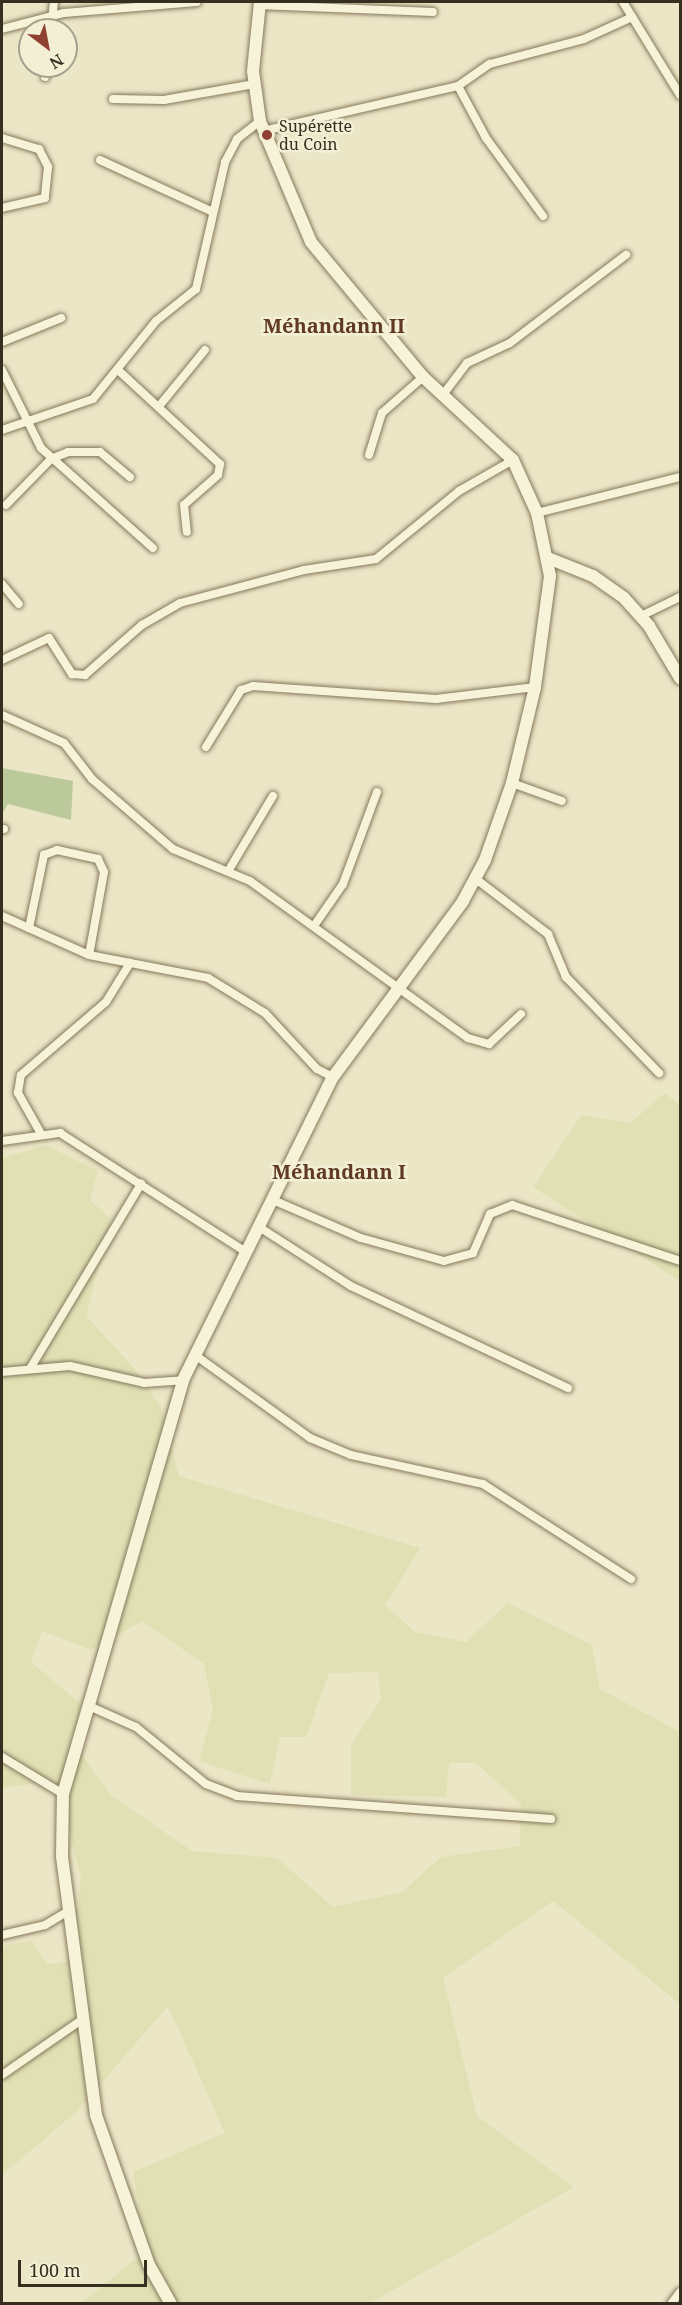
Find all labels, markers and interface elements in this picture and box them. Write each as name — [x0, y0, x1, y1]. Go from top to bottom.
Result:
north arrow — [18, 18, 78, 78]
text: N — [45, 49, 68, 74]
place label: Supérette du Coin — [279, 116, 352, 154]
marker: Supérette du Coin — [260, 128, 274, 142]
district label: Méhandann II — [263, 313, 405, 337]
district label: Méhandann I — [272, 1159, 406, 1183]
scale bar — [21, 2248, 150, 2286]
text: 100 m — [29, 2258, 81, 2282]

